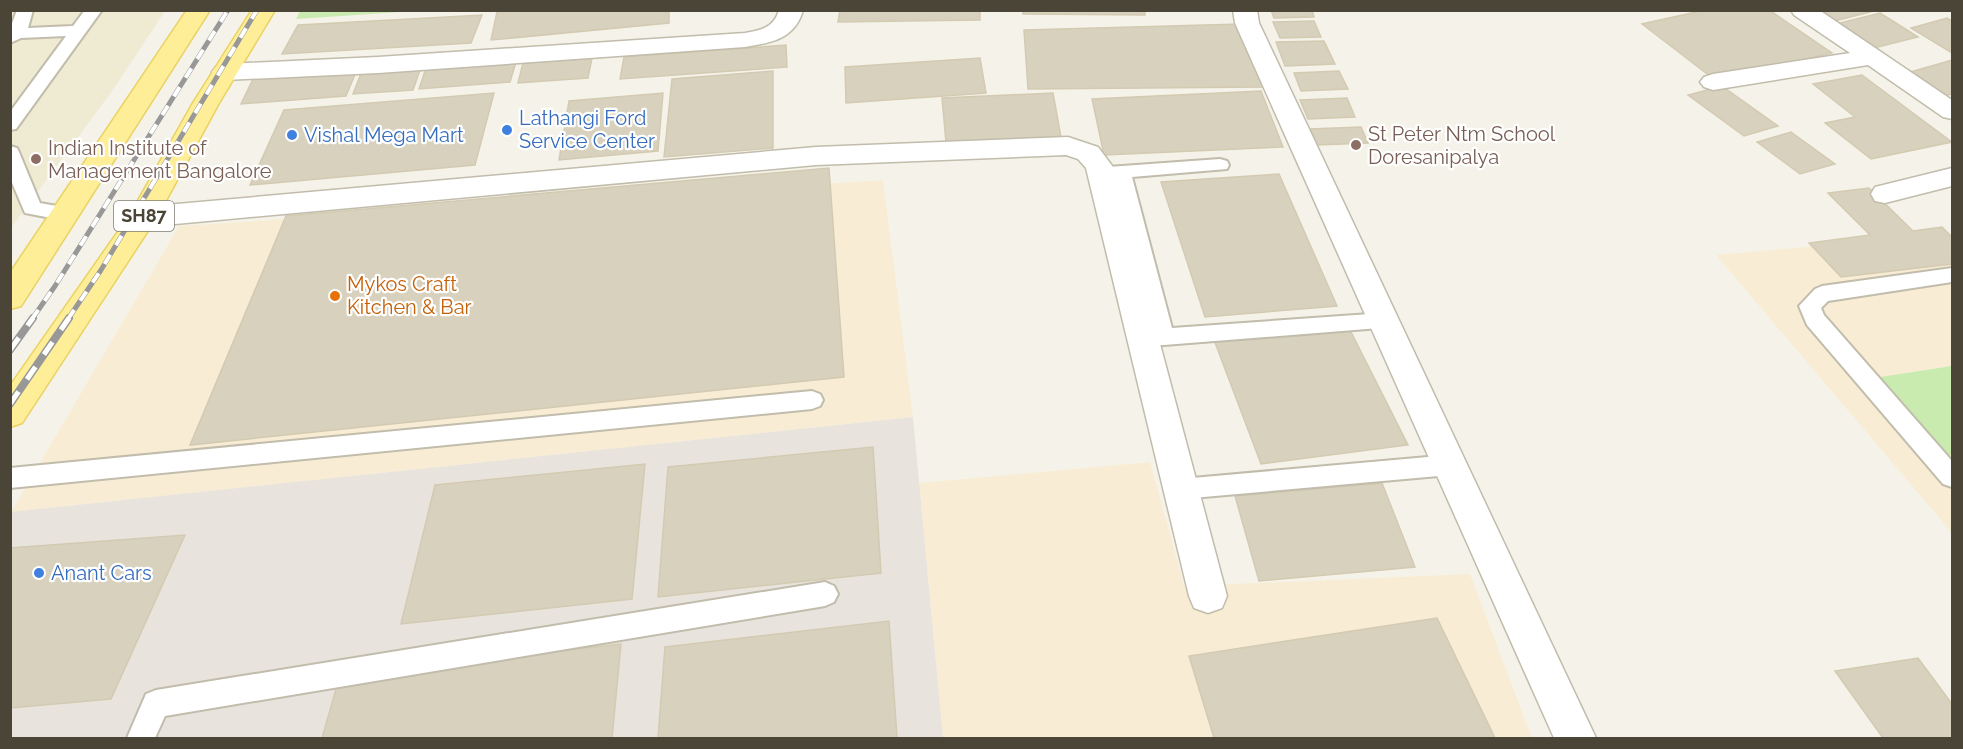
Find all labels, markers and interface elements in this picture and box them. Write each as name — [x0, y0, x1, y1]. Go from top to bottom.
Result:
place label: Lathangi Ford Service Center — [519, 106, 655, 153]
place label: St Peter Ntm School Doresanipalya — [1368, 122, 1556, 169]
place label: Vishal Mega Mart — [304, 123, 464, 147]
marker: Lathangi Ford Service Center — [500, 123, 514, 137]
marker: Vishal Mega Mart — [285, 128, 299, 142]
place label: Indian Institute of Management Bangalore — [48, 136, 272, 183]
marker: St Peter Ntm School Doresanipalya — [1349, 138, 1363, 152]
marker: Indian Institute of Management Bangalore — [29, 152, 43, 166]
road number: SH87 — [114, 201, 174, 231]
place label: Mykos Craft Kitchen & Bar — [347, 272, 472, 319]
marker: Mykos Craft Kitchen & Bar — [328, 289, 342, 303]
place label: Anant Cars — [51, 561, 152, 585]
marker: Anant Cars — [32, 566, 46, 580]

